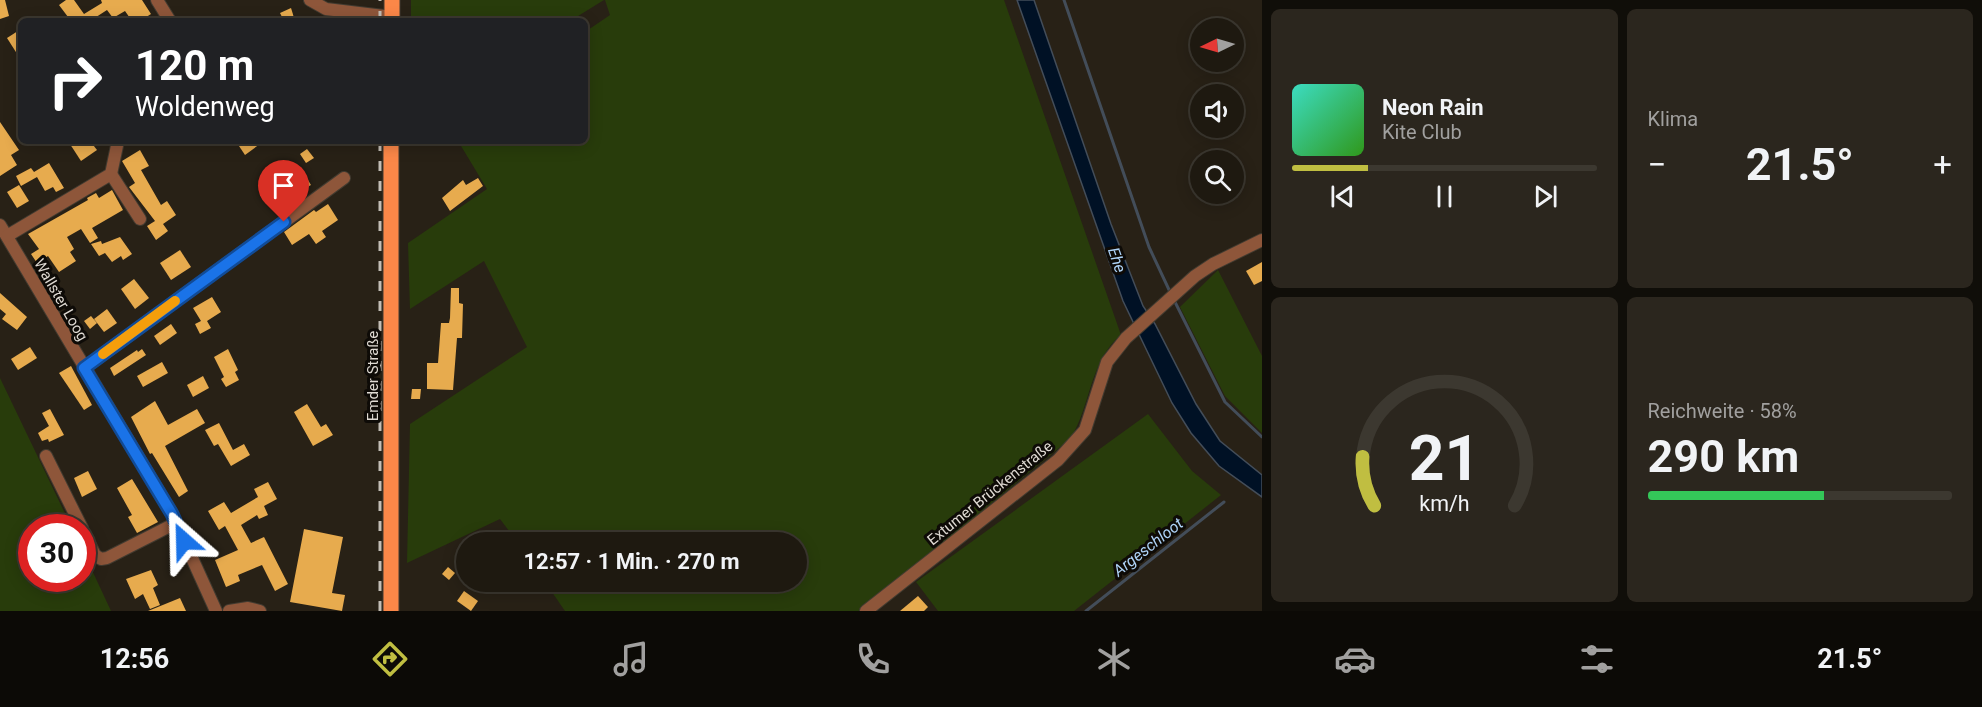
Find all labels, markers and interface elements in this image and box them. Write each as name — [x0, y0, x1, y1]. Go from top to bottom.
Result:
north arrow — [1190, 18, 1244, 72]
map controls — [1190, 18, 1244, 204]
text: 120 m — [135, 41, 254, 90]
icon: right — [36, 42, 114, 120]
button: sound — [1190, 84, 1244, 138]
text: Woldenweg — [135, 91, 275, 123]
text: Neon Rain — [1382, 95, 1484, 120]
text: Klima — [1648, 107, 1698, 131]
text: Kite Club — [1382, 120, 1462, 144]
text: 21.5° — [1746, 138, 1854, 191]
text: − — [1648, 145, 1666, 184]
text: + — [1933, 145, 1952, 184]
button: search — [1190, 150, 1244, 204]
pin — [258, 160, 309, 222]
icon: arrive — [267, 169, 300, 202]
icon: previous — [1326, 180, 1359, 213]
icon: pause — [1428, 180, 1461, 213]
icon: next — [1529, 180, 1562, 213]
water label: Ehe — [1104, 245, 1130, 275]
street label: Wallster Loog — [30, 256, 92, 344]
street label: Emder Straße — [364, 331, 382, 421]
text: Reichweite · 58% — [1648, 399, 1797, 423]
text: 21 — [1408, 422, 1480, 495]
text: 290 km — [1648, 430, 1799, 483]
street label: Extumer Brückenstraße — [924, 437, 1056, 549]
text: km/h — [1419, 492, 1469, 517]
position arrow — [152, 509, 216, 573]
water label: Argeschloot — [1108, 513, 1187, 581]
speed limit sign: 30 — [18, 514, 96, 592]
text: 12:57 · 1 Min. · 270 m — [523, 549, 740, 574]
icon: directions — [369, 638, 411, 680]
icon: music — [610, 638, 652, 680]
icon: phone — [852, 638, 894, 680]
icon: climate — [1093, 638, 1135, 680]
icon: car — [1334, 638, 1376, 680]
icon: filters — [1576, 638, 1618, 680]
text: 12:56 — [100, 643, 169, 675]
text: 21.5° — [1817, 643, 1882, 675]

